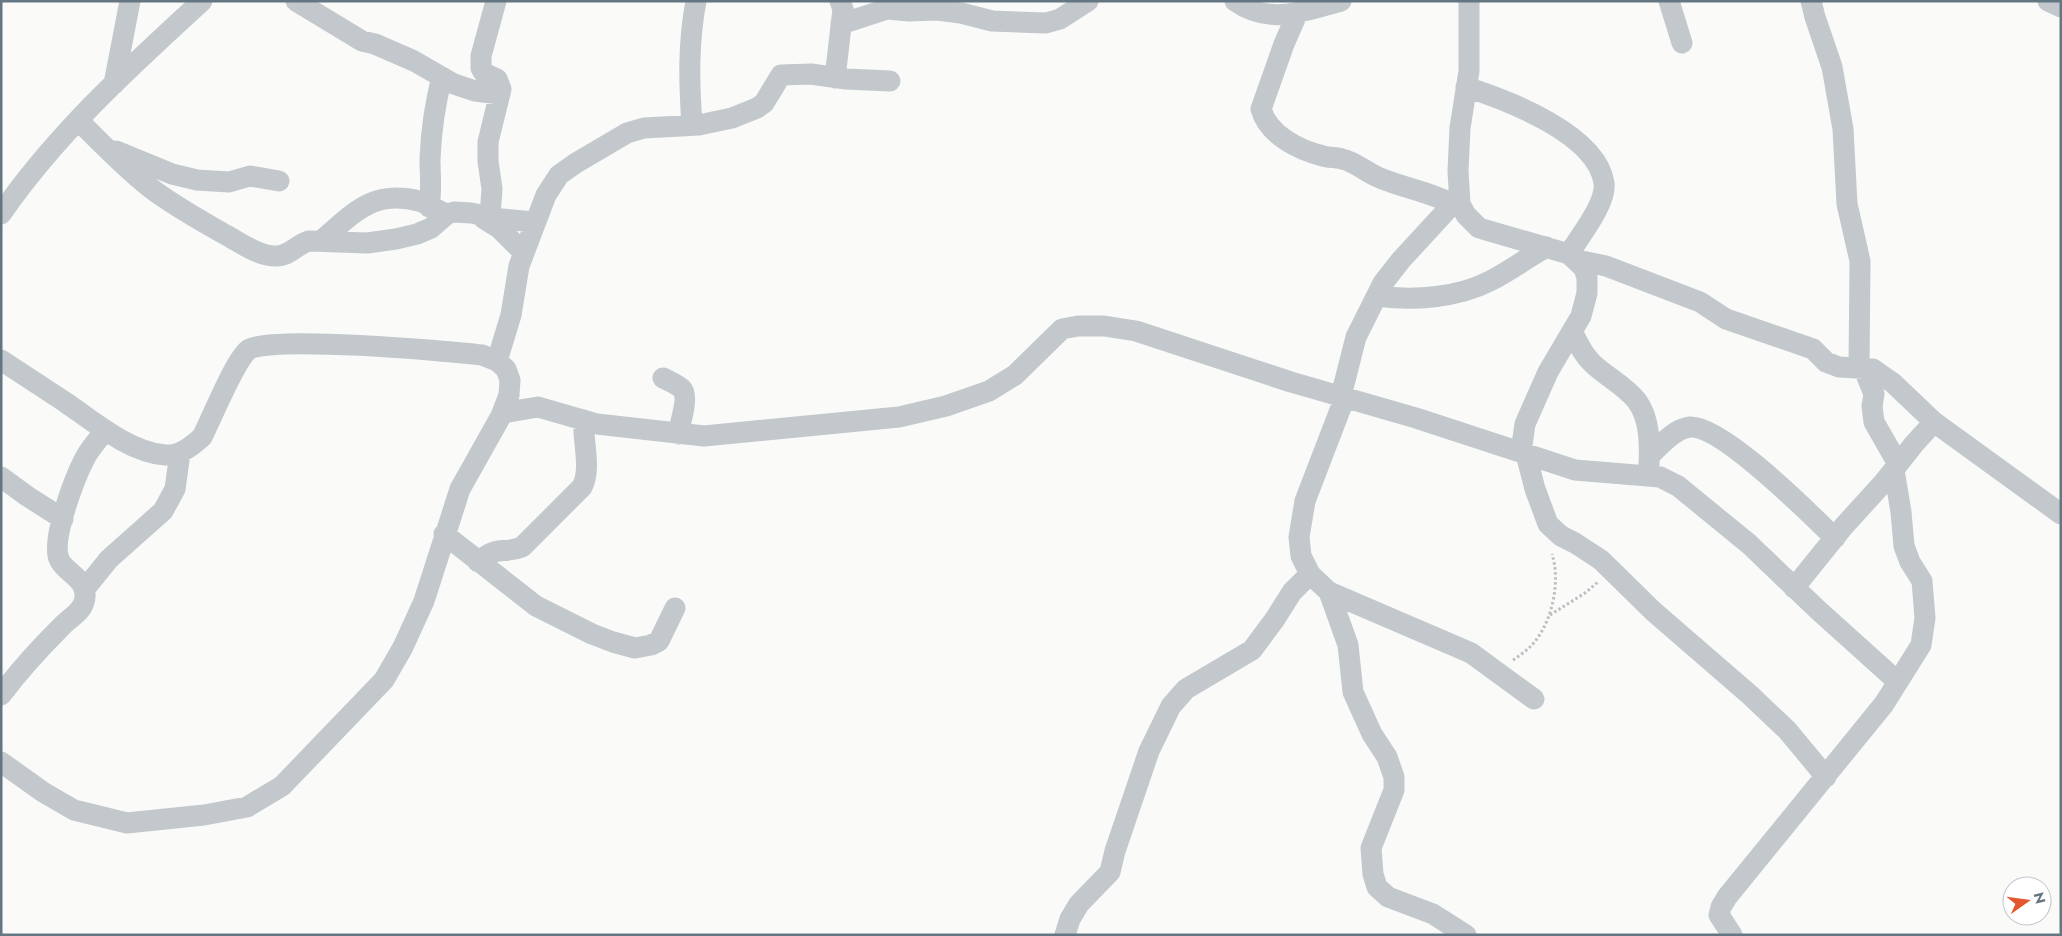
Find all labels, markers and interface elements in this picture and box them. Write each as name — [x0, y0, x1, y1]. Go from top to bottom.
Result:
north arrow — [2002, 876, 2052, 926]
text: N — [2029, 890, 2051, 906]

